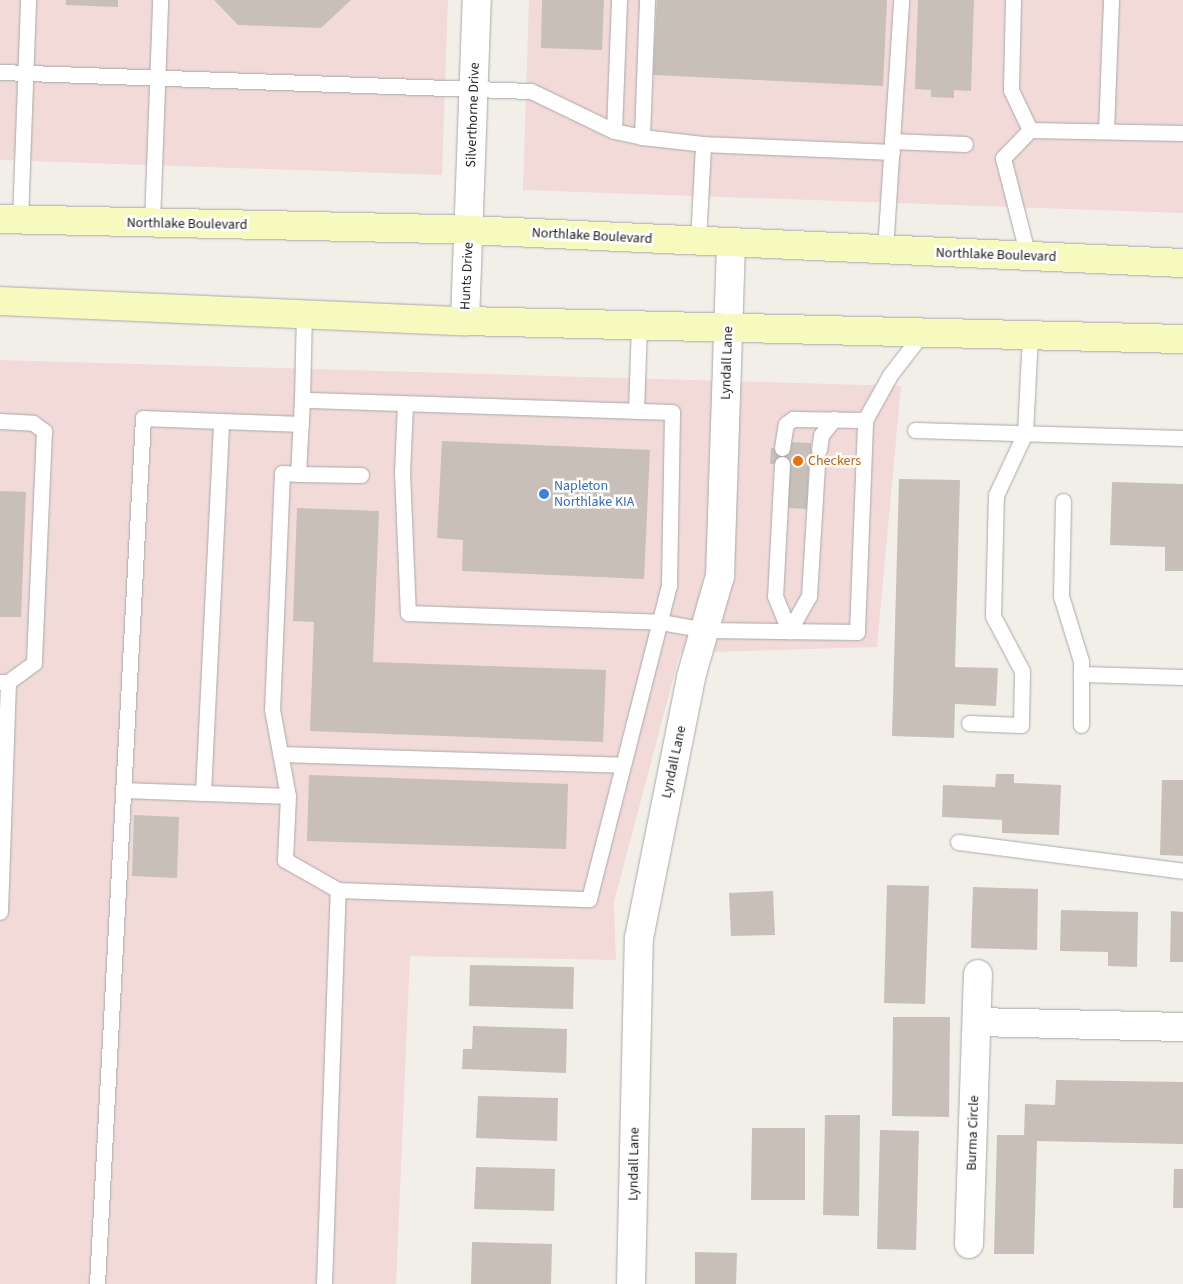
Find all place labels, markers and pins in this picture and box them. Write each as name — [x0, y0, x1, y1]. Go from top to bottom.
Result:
place label: Checkers — [808, 453, 861, 469]
marker: Checkers — [792, 455, 804, 467]
place label: Napleton Northlake KIA — [554, 478, 634, 511]
marker: Napleton Northlake KIA — [538, 488, 550, 500]

